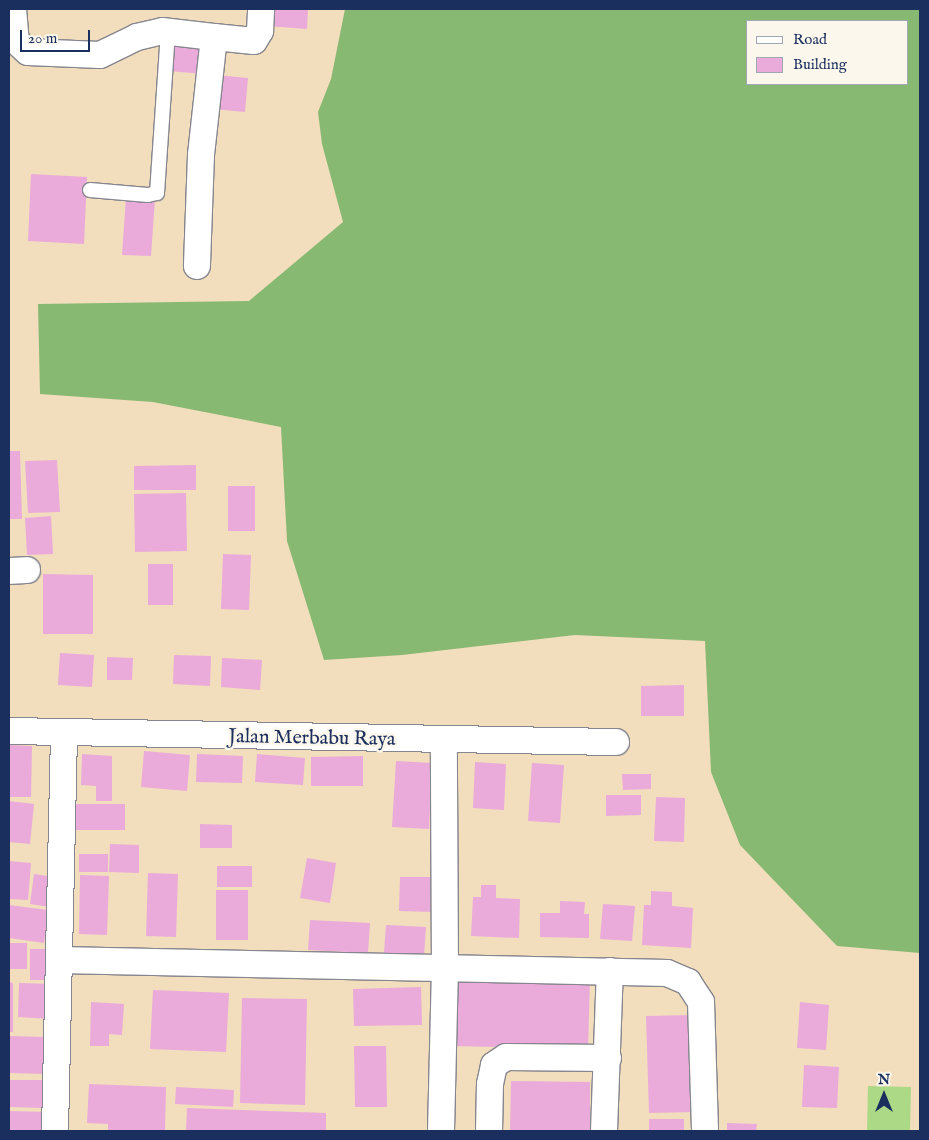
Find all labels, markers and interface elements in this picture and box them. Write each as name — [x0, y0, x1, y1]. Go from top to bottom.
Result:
scale bar — [22, 20, 92, 52]
legend — [746, 20, 909, 85]
text: 20 m — [28, 29, 57, 48]
text: Road — [793, 30, 827, 49]
text: Building — [793, 55, 847, 74]
street label: Jalan Merbabu Raya — [228, 725, 396, 751]
north arrow — [859, 1070, 909, 1120]
text: N — [878, 1071, 890, 1089]

